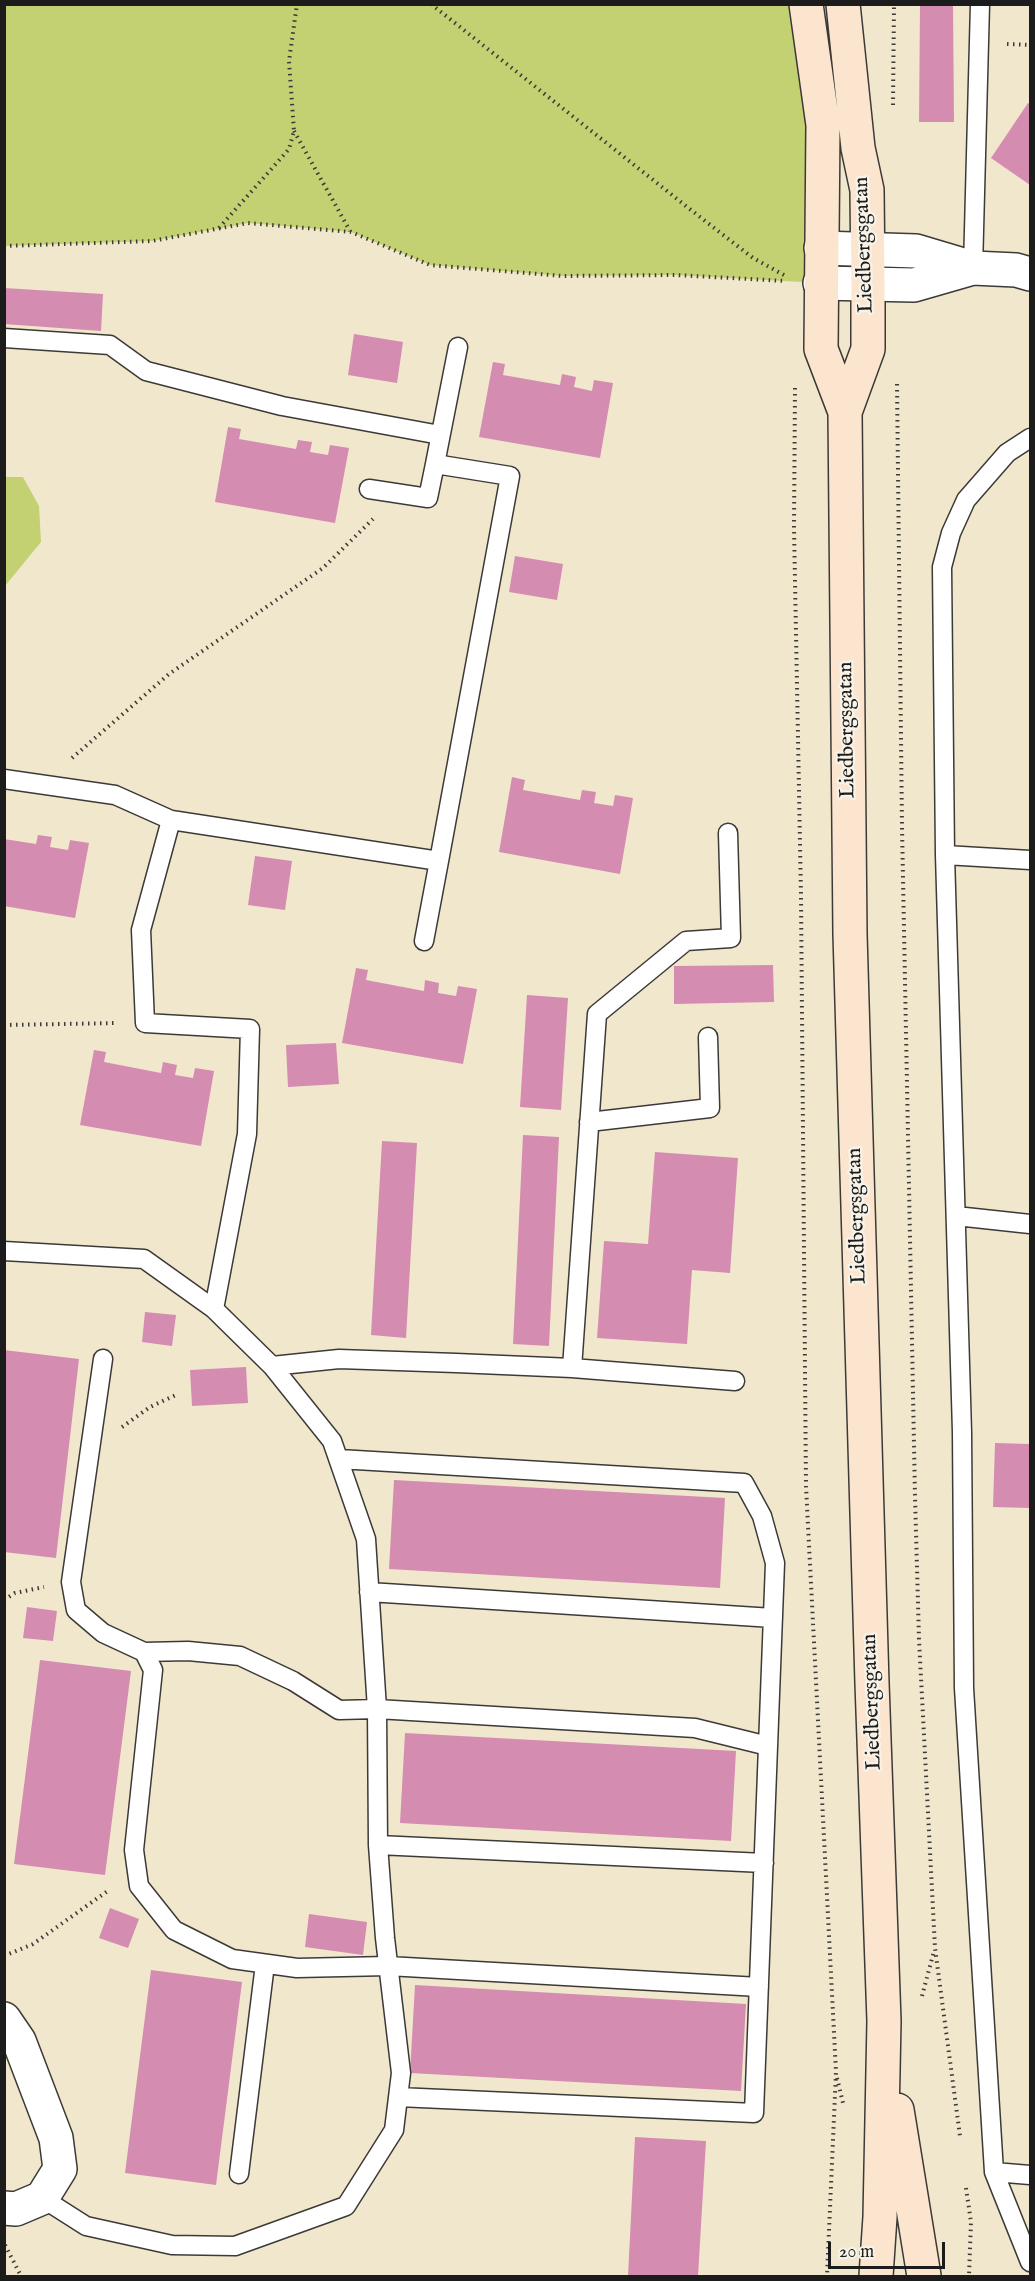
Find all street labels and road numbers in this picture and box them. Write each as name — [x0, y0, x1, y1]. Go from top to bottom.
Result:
street label: Liedbergsgatan — [850, 176, 880, 314]
street label: Liedbergsgatan — [834, 661, 862, 799]
street label: Liedbergsgatan — [843, 1147, 873, 1285]
street label: Liedbergsgatan — [858, 1633, 888, 1771]

